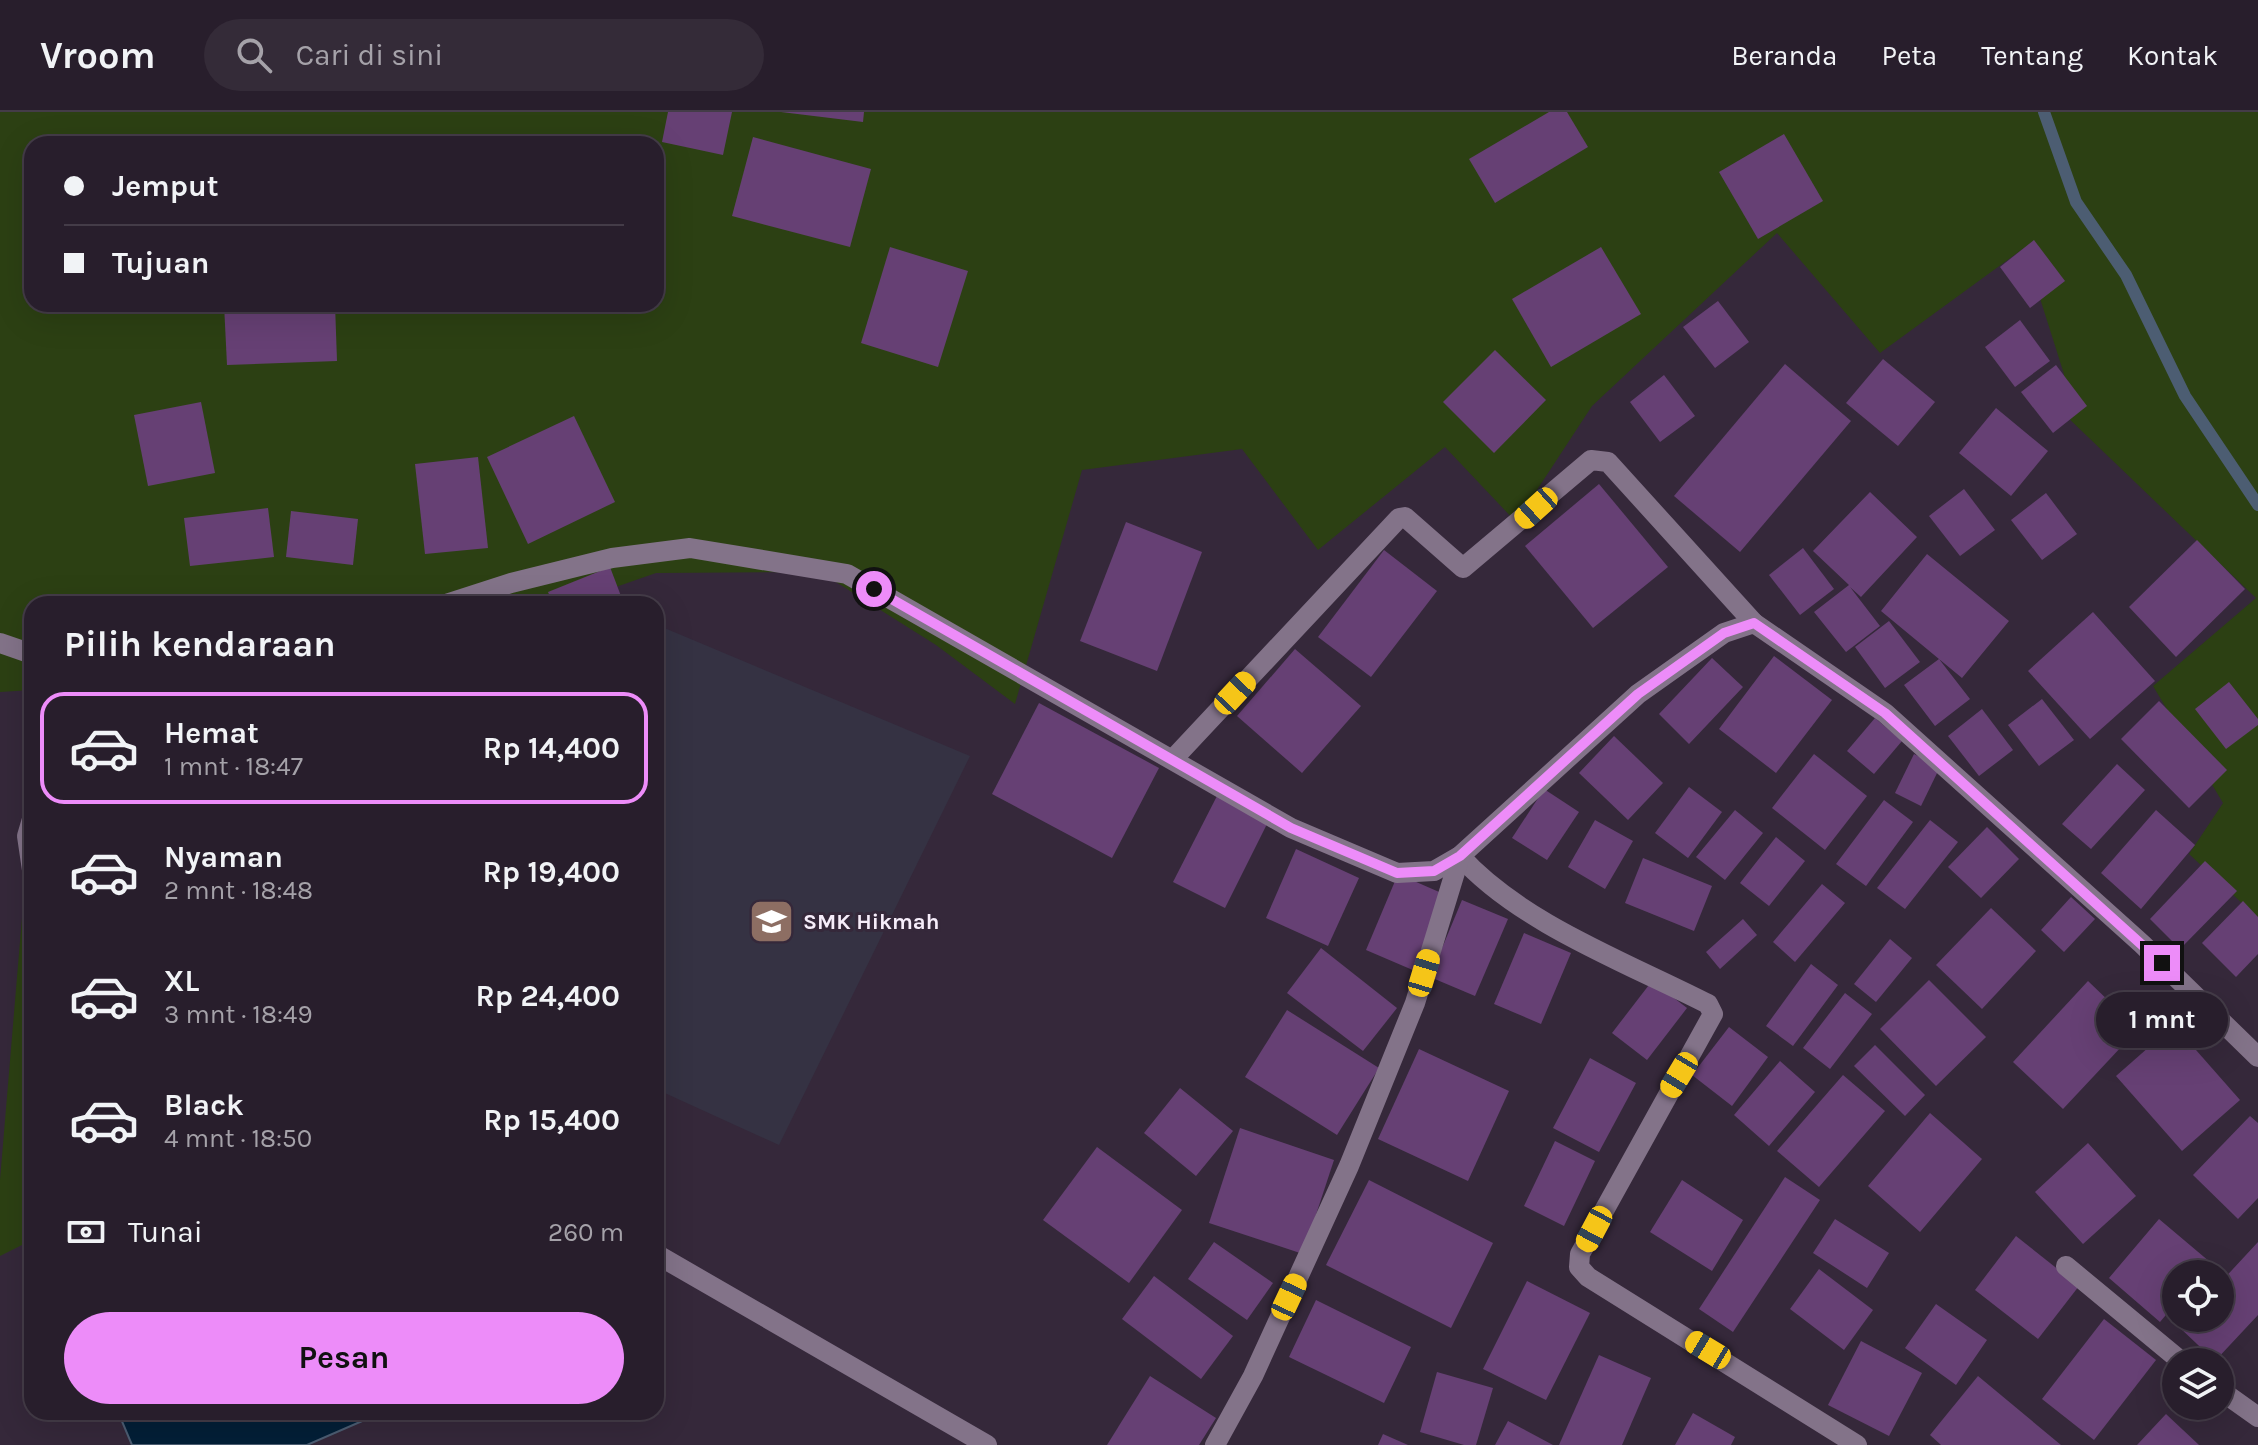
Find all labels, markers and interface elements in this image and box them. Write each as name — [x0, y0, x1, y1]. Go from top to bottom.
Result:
search box — [204, 19, 764, 91]
text: Vroom — [40, 33, 156, 78]
icon: search — [232, 33, 276, 77]
text: Cari di sini — [296, 37, 443, 73]
text: Beranda — [1731, 39, 1837, 72]
text: Peta — [1881, 39, 1937, 72]
text: Tentang — [1981, 39, 2083, 72]
text: Kontak — [2127, 39, 2218, 72]
text: Jemput — [112, 168, 219, 204]
text: Tujuan — [112, 245, 209, 281]
car — [1510, 483, 1562, 533]
route start — [856, 571, 892, 607]
text: Pilih kendaraan — [64, 623, 336, 665]
car — [1210, 667, 1260, 719]
icon: car — [68, 712, 140, 784]
text: Hemat — [164, 715, 259, 751]
text: Rp 14,400 — [483, 730, 620, 766]
text: 1 mnt · 18:47 — [164, 751, 303, 782]
icon: car — [68, 836, 140, 908]
text: Nyaman — [164, 839, 283, 875]
text: Rp 19,400 — [482, 854, 620, 890]
text: 2 mnt · 18:48 — [164, 875, 313, 906]
school or university icon: SMK Hikmah — [748, 898, 796, 946]
place label: SMK Hikmah — [803, 909, 939, 935]
route end — [2144, 945, 2180, 981]
car — [1406, 947, 1442, 999]
icon: car — [68, 960, 140, 1032]
text: XL — [164, 963, 199, 999]
text: Rp 24,400 — [475, 978, 620, 1014]
callout: 1 mnt — [2096, 991, 2228, 1047]
text: 3 mnt · 18:49 — [164, 999, 312, 1030]
text: 1 mnt — [2129, 1004, 2195, 1035]
car — [1656, 1048, 1702, 1102]
icon: car — [68, 1084, 140, 1156]
text: Black — [164, 1087, 244, 1123]
text: Rp 15,400 — [483, 1102, 620, 1138]
text: 4 mnt · 18:50 — [164, 1123, 312, 1154]
car — [1572, 1202, 1616, 1256]
icon: cash — [64, 1210, 108, 1254]
text: Tunai — [128, 1214, 203, 1250]
text: 260 m — [548, 1217, 624, 1248]
map controls — [2162, 1260, 2234, 1420]
button: locate — [2162, 1260, 2234, 1332]
car — [1268, 1270, 1310, 1324]
button: Pesan — [64, 1312, 624, 1404]
car — [1681, 1327, 1735, 1373]
button: layers — [2162, 1348, 2234, 1420]

